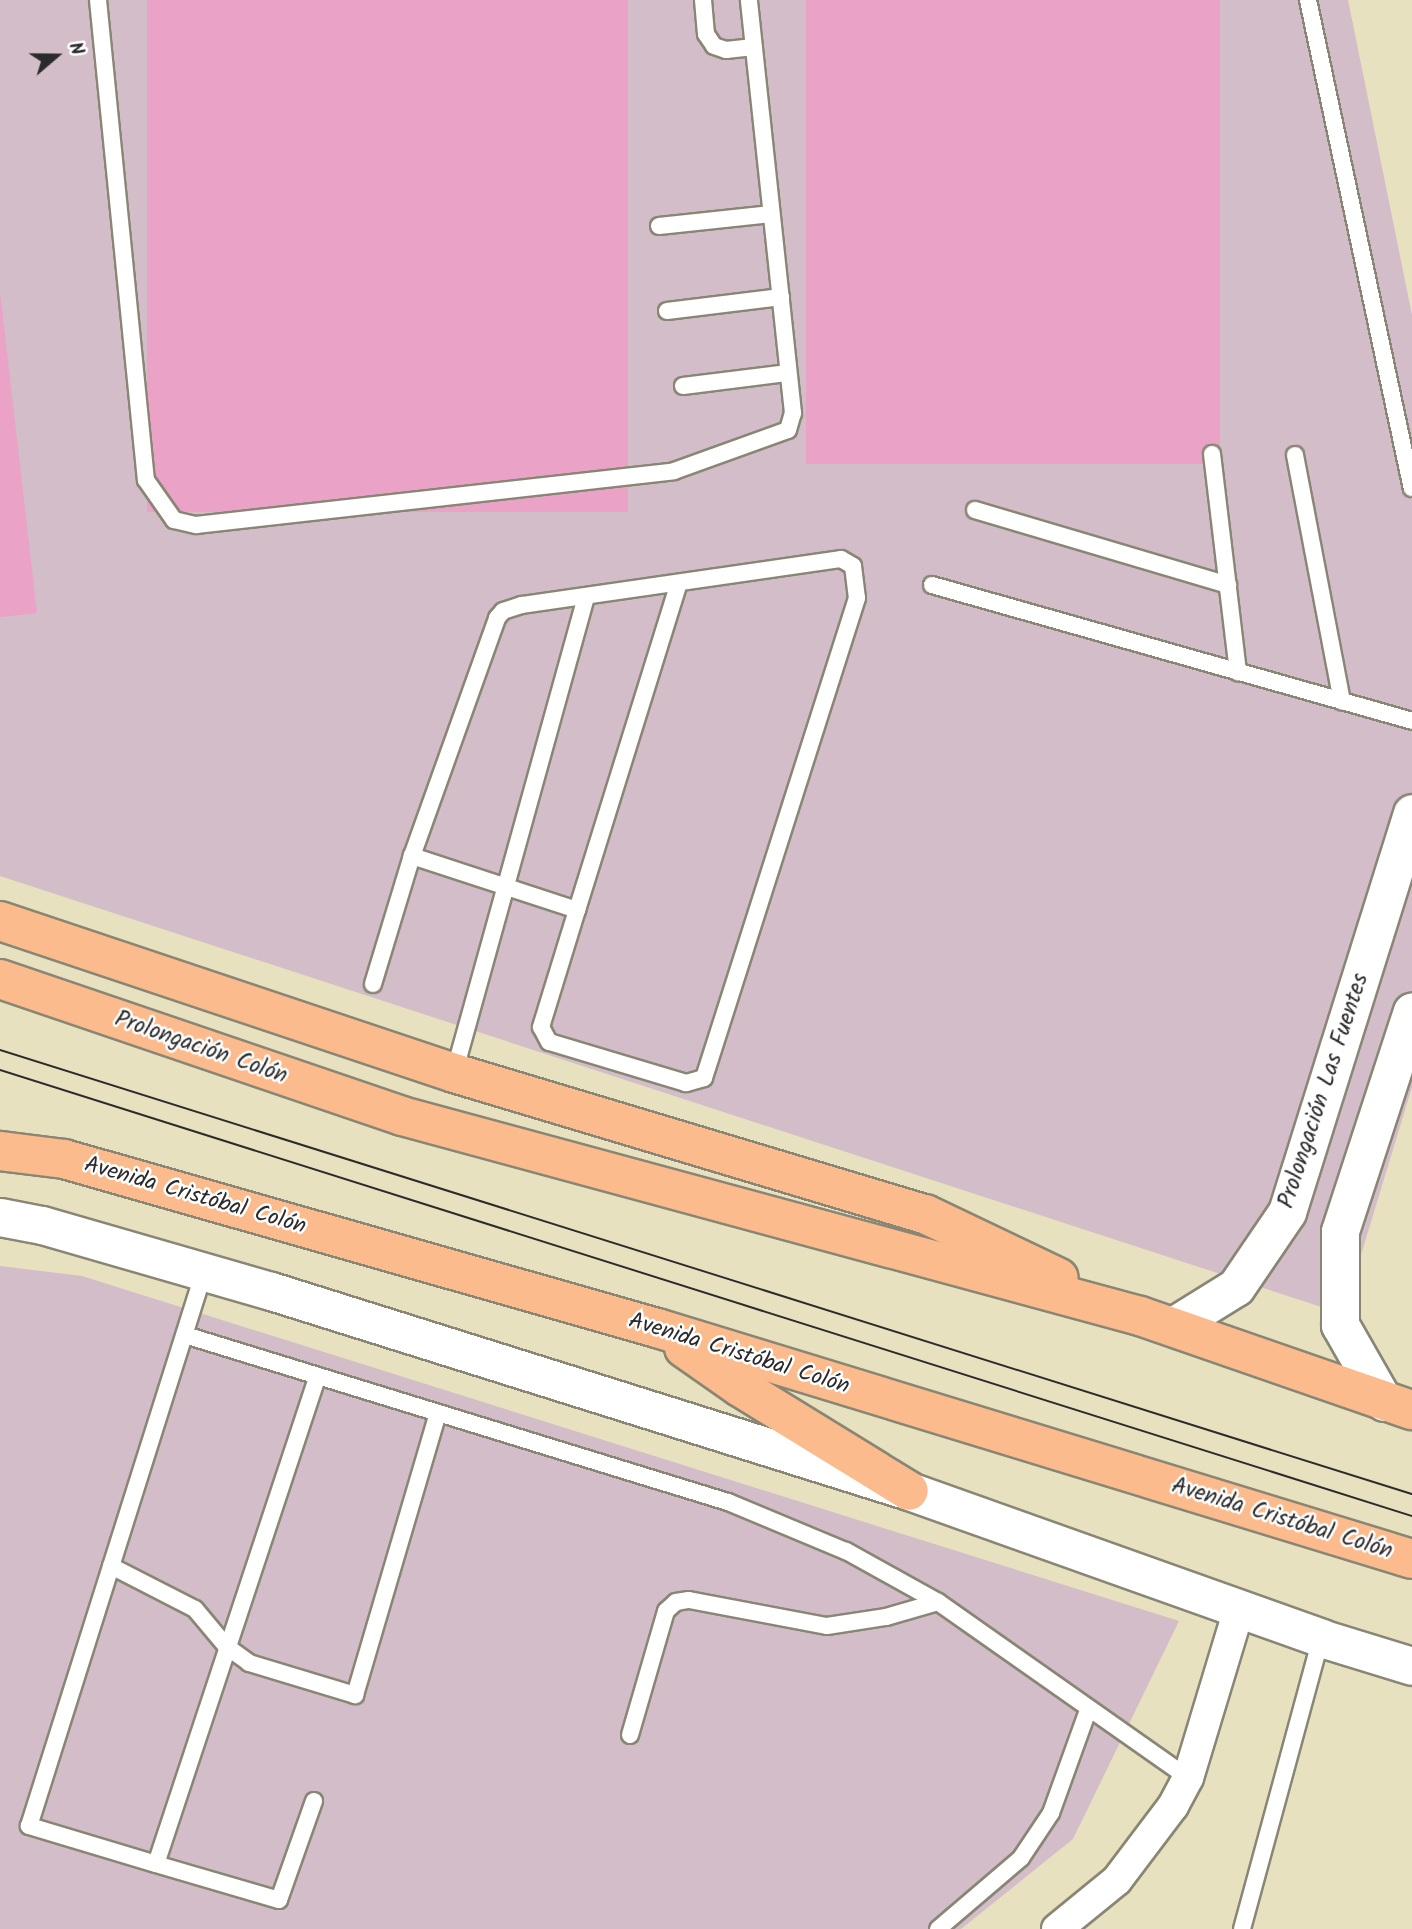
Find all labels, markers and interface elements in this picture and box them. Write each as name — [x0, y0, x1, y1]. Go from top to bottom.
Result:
north arrow — [21, 21, 91, 91]
text: N — [60, 38, 92, 60]
street label: Prolongación Las Fuentes — [1273, 970, 1375, 1212]
street label: Prolongación Colón — [111, 1006, 291, 1090]
street label: Avenida Cristóbal Colón — [81, 1151, 309, 1241]
street label: Avenida Cristóbal Colón — [625, 1307, 853, 1401]
street label: Avenida Cristóbal Colón — [1168, 1472, 1396, 1566]

